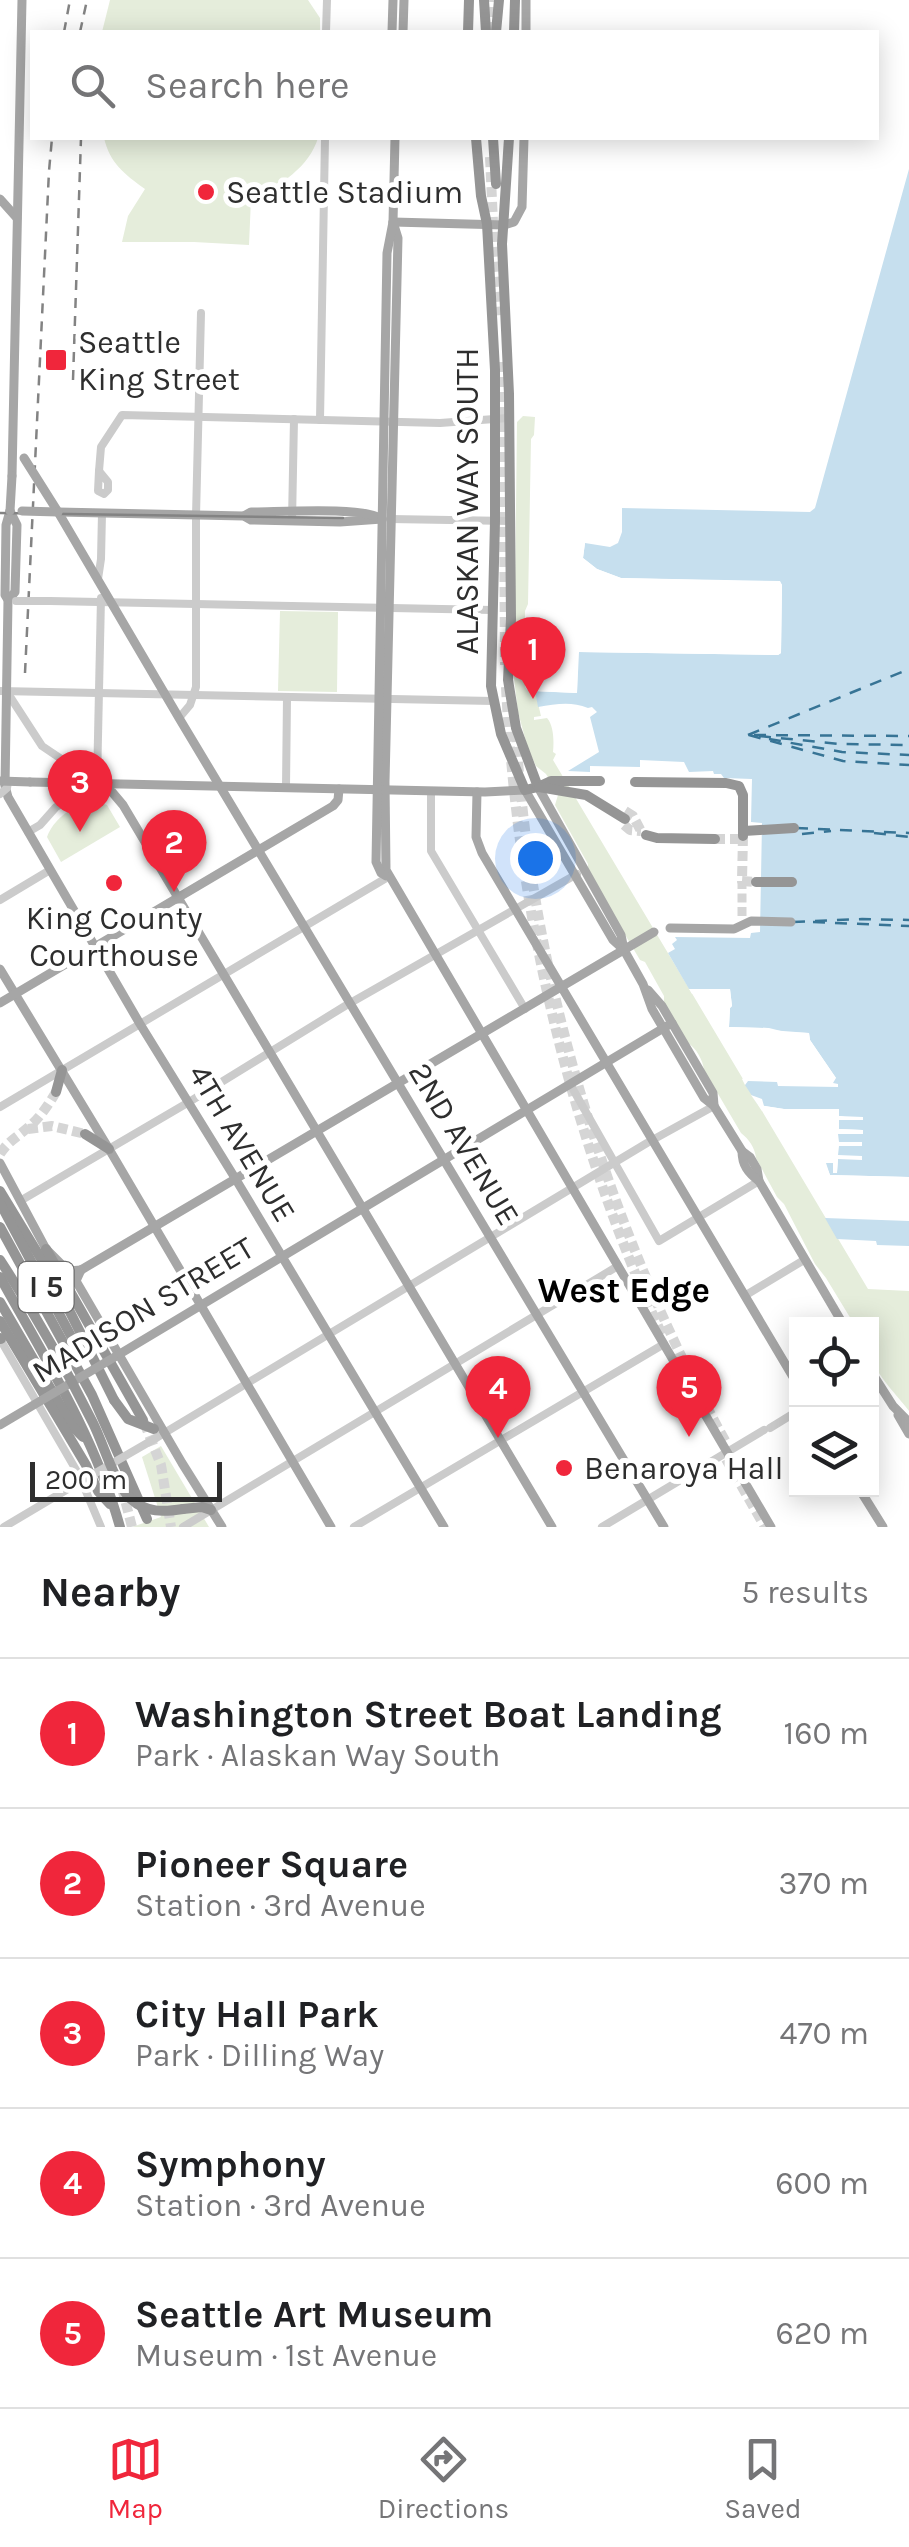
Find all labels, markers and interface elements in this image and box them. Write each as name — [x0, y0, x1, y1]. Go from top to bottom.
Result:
search box — [30, 30, 879, 140]
icon: search — [65, 58, 120, 113]
text: Search here — [145, 63, 349, 108]
place label: Seattle Stadium — [226, 174, 463, 211]
marker: Seattle Stadium — [195, 181, 217, 203]
place label: Seattle King Street — [78, 324, 240, 398]
marker: Seattle King Street — [43, 347, 69, 373]
street label: ALASKAN WAY SOUTH — [449, 348, 486, 654]
pin: 1 — [500, 616, 566, 699]
pin: 3 — [48, 750, 112, 832]
pin: 2 — [142, 810, 206, 892]
your location — [510, 833, 561, 884]
marker: King County Courthouse — [103, 872, 125, 894]
place label: King County Courthouse — [26, 900, 202, 974]
street label: 2ND AVENUE — [401, 1056, 527, 1232]
street label: 4TH AVENUE — [181, 1058, 303, 1228]
street label: MADISON STREET — [25, 1229, 261, 1391]
road number: I 5 — [18, 1262, 74, 1312]
district label: West Edge — [538, 1270, 710, 1312]
map controls — [789, 1317, 879, 1497]
button: locate — [789, 1317, 879, 1407]
pin: 5 — [656, 1354, 722, 1437]
pin: 4 — [466, 1356, 530, 1438]
button: layers — [789, 1407, 879, 1497]
place label: Benaroya Hall — [584, 1450, 783, 1487]
scale bar — [30, 1457, 222, 1502]
marker: Benaroya Hall — [553, 1457, 575, 1479]
text: 200 m — [45, 1463, 127, 1496]
text: Nearby — [40, 1567, 180, 1617]
text: 5 results — [741, 1574, 869, 1611]
text: Washington Street Boat Landing — [135, 1692, 722, 1737]
text: 1 — [67, 1715, 78, 1752]
text: 160 m — [784, 1715, 869, 1752]
text: Park · Alaskan Way South — [135, 1737, 500, 1774]
text: Pioneer Square — [135, 1842, 408, 1887]
text: 2 — [63, 1865, 82, 1902]
text: 370 m — [779, 1865, 869, 1902]
text: Station · 3rd Avenue — [135, 1887, 426, 1924]
text: City Hall Park — [135, 1992, 379, 2037]
text: 3 — [63, 2015, 82, 2052]
text: 470 m — [780, 2015, 869, 2052]
text: Park · Dilling Way — [135, 2037, 384, 2074]
text: Symphony — [135, 2142, 326, 2187]
text: 4 — [63, 2165, 82, 2202]
text: 600 m — [775, 2165, 869, 2202]
text: Station · 3rd Avenue — [135, 2187, 426, 2224]
text: Seattle Art Museum — [135, 2292, 493, 2337]
text: 5 — [63, 2315, 82, 2352]
text: 620 m — [776, 2315, 869, 2352]
text: Museum · 1st Avenue — [135, 2337, 437, 2374]
tab: Map — [107, 2432, 163, 2525]
tab: Directions — [378, 2432, 509, 2525]
tab: Saved — [724, 2432, 802, 2525]

